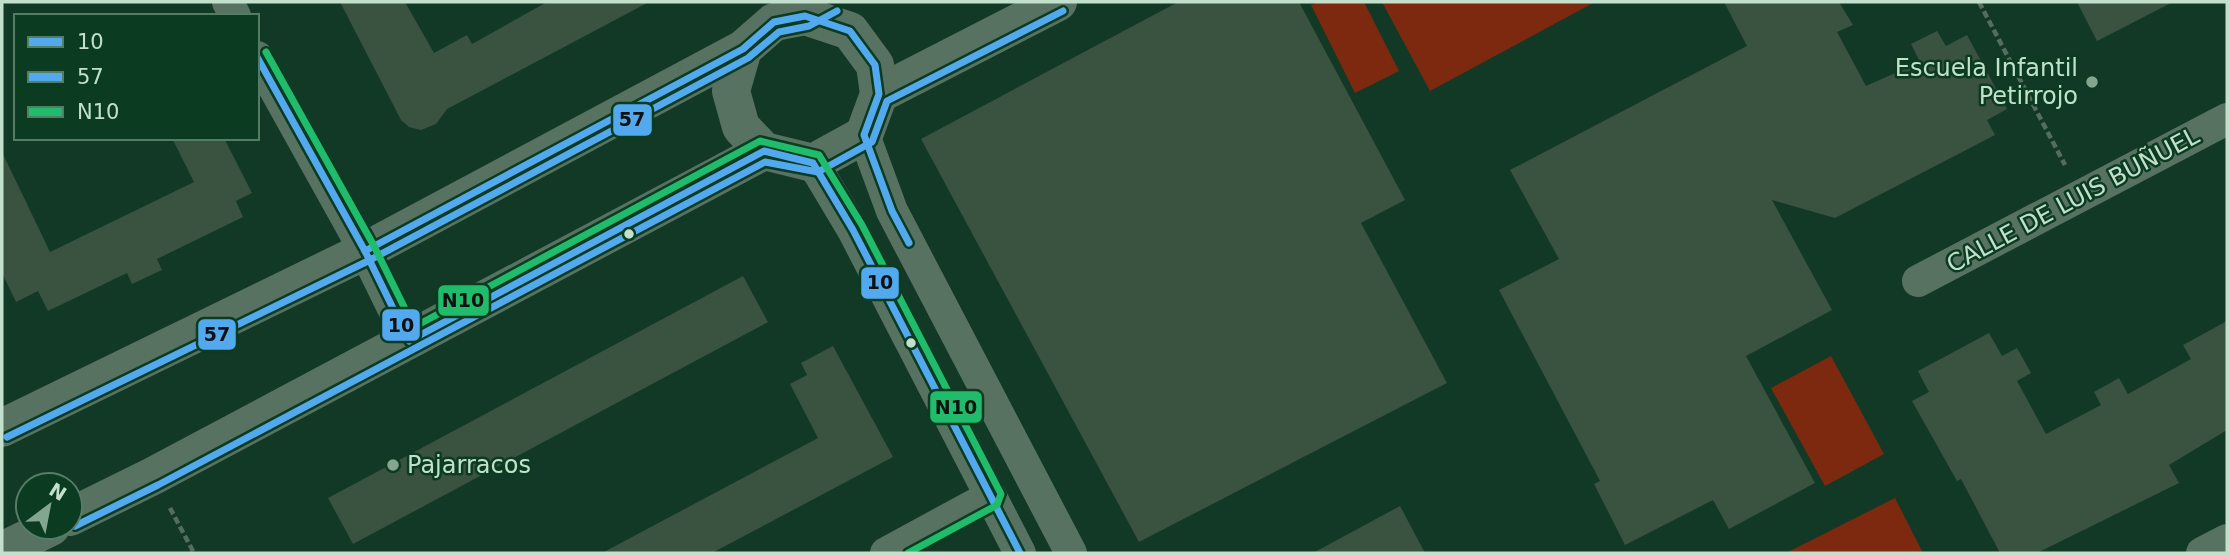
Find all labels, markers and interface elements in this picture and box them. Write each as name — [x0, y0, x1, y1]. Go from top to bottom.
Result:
legend — [14, 14, 259, 140]
text: 10 — [77, 30, 104, 54]
place label: Escuela Infantil Petirrojo — [1895, 54, 2078, 110]
text: 57 — [77, 65, 104, 89]
marker: Escuela Infantil Petirrojo — [2084, 74, 2100, 90]
text: N10 — [77, 100, 119, 124]
line badge: 57 — [612, 103, 653, 137]
text: 57 — [619, 108, 645, 130]
street label: CALLE DE LUIS BUÑUEL — [1941, 119, 2205, 279]
unlabelled marker — [622, 227, 636, 241]
line badge: 10 — [860, 266, 900, 300]
text: 10 — [867, 271, 893, 293]
line badge: N10 — [437, 284, 490, 317]
text: N10 — [442, 289, 484, 311]
line badge: 10 — [381, 308, 421, 342]
text: 10 — [388, 314, 414, 336]
line badge: 57 — [197, 318, 237, 351]
text: 57 — [204, 323, 230, 345]
unlabelled marker — [904, 336, 918, 350]
line badge: N10 — [929, 390, 983, 424]
text: N10 — [935, 396, 977, 418]
place label: Pajarracos — [407, 451, 531, 479]
marker: Pajarracos — [385, 457, 401, 473]
north arrow — [14, 471, 84, 541]
text: N — [45, 478, 71, 505]

